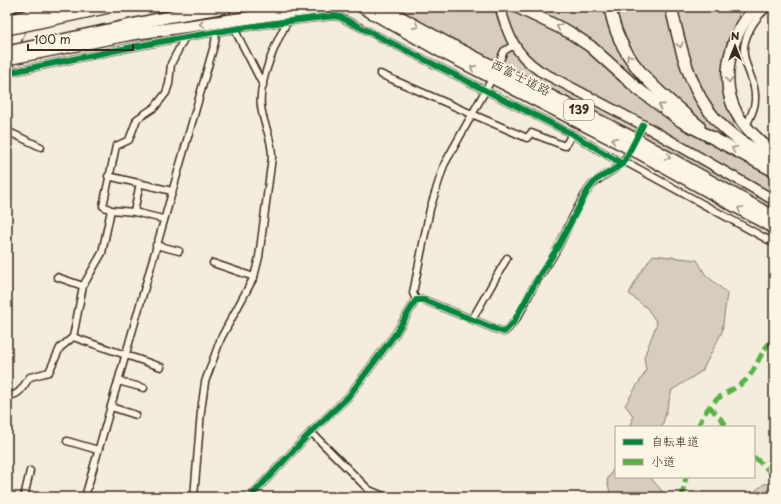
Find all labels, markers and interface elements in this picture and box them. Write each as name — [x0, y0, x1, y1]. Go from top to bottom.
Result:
one-way arrow — [199, 19, 205, 28]
one-way arrow — [412, 21, 419, 29]
one-way arrow — [555, 24, 563, 32]
scale bar — [28, 26, 133, 52]
north arrow — [715, 26, 755, 66]
text: N — [731, 27, 740, 44]
text: 100 m — [34, 30, 71, 48]
one-way arrow — [675, 42, 683, 48]
street label: 西富士道路 — [488, 53, 555, 100]
one-way arrow — [627, 55, 634, 62]
one-way arrow — [470, 65, 477, 73]
one-way arrow — [724, 77, 733, 83]
road number: 139 — [564, 100, 594, 120]
one-way arrow — [659, 104, 666, 111]
one-way arrow — [611, 137, 618, 145]
one-way arrow — [731, 146, 738, 154]
one-way arrow — [664, 152, 671, 159]
one-way arrow — [737, 206, 744, 213]
legend — [615, 426, 755, 478]
text: 自転車道 — [651, 432, 699, 450]
text: 小道 — [651, 452, 675, 470]

